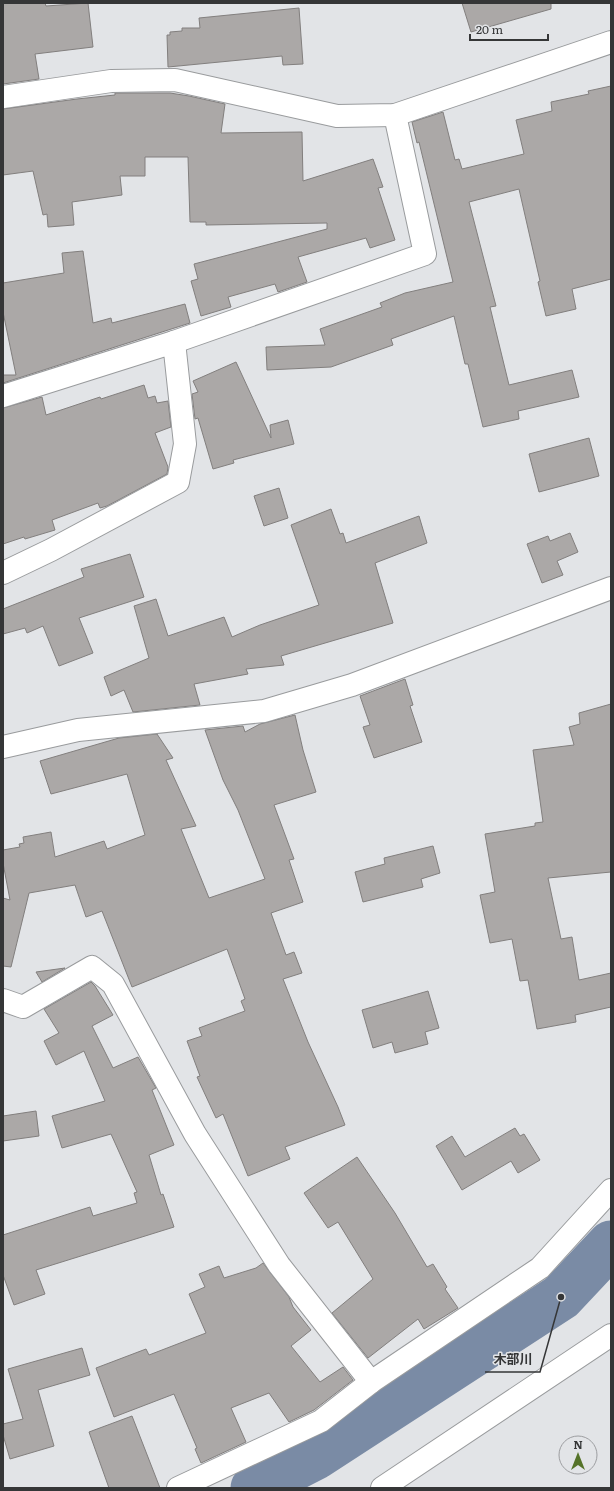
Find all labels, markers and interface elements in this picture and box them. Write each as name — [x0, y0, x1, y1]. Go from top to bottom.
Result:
scale bar — [470, 16, 548, 42]
text: 20 m — [476, 20, 503, 38]
callout: 木部川 — [485, 1347, 540, 1372]
text: 木部川 — [493, 1349, 533, 1368]
north arrow — [558, 1435, 598, 1475]
text: N — [573, 1436, 583, 1452]

